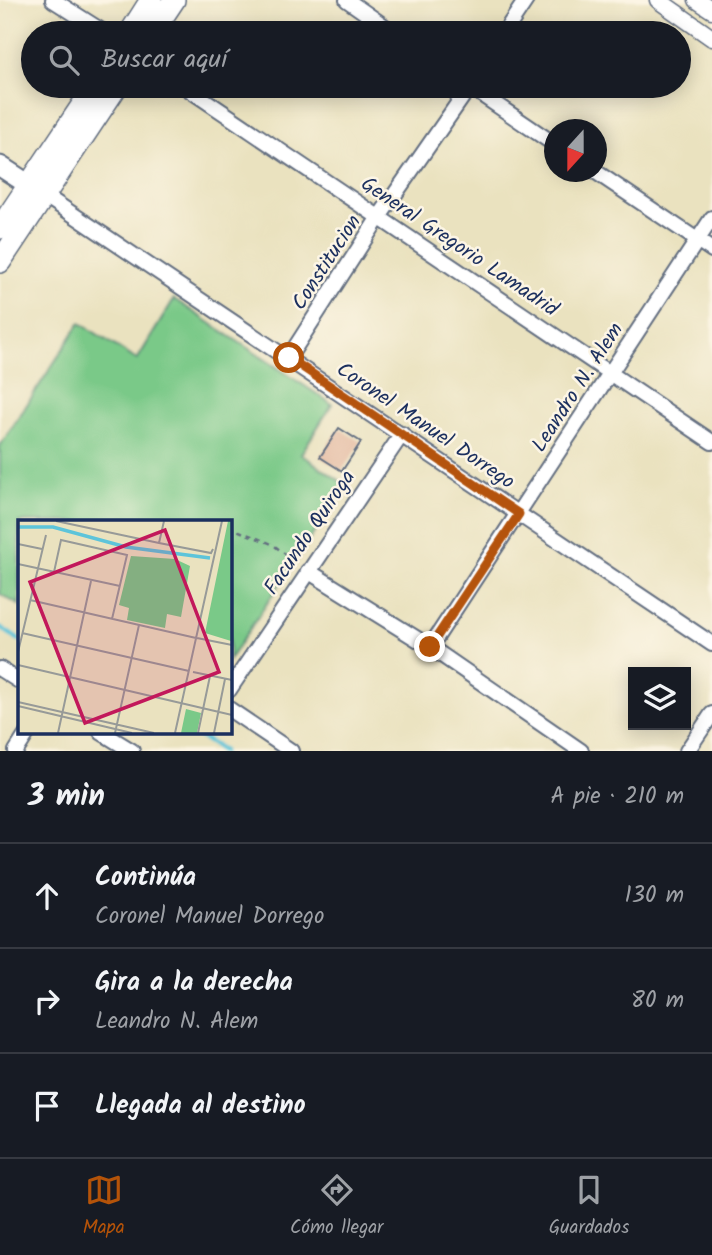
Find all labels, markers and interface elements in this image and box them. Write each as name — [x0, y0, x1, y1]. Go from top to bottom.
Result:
search box — [21, 21, 691, 98]
text: Buscar aquí — [101, 39, 227, 81]
icon: search — [45, 41, 83, 79]
north arrow — [544, 119, 607, 182]
street label: General Gregorio Lamadrid — [353, 169, 565, 326]
street label: Constitucion — [284, 208, 371, 317]
street label: Leandro N. Alem — [524, 316, 633, 459]
route start — [273, 342, 304, 373]
street label: Coronel Manuel Dorrego — [329, 354, 521, 498]
street label: Facundo Quiroga — [256, 464, 364, 602]
inset map — [18, 520, 231, 734]
route end — [414, 631, 445, 662]
map controls — [628, 667, 691, 730]
button: layers — [628, 667, 691, 730]
text: 3 min — [28, 773, 105, 821]
text: A pie · 210 m — [550, 779, 684, 815]
text: Continúa — [95, 857, 196, 899]
icon: ahead — [28, 877, 66, 915]
text: 130 m — [625, 878, 684, 914]
text: Coronel Manuel Dorrego — [95, 899, 324, 935]
text: Gira a la derecha — [95, 962, 293, 1004]
icon: right — [28, 982, 66, 1020]
text: 80 m — [631, 983, 684, 1019]
text: Leandro N. Alem — [95, 1004, 258, 1040]
text: Llegada al destino — [95, 1085, 306, 1127]
icon: arrive — [28, 1087, 66, 1125]
tab: Mapa — [83, 1171, 125, 1243]
tab: Cómo llegar — [290, 1171, 383, 1243]
tab: Guardados — [549, 1171, 629, 1243]

